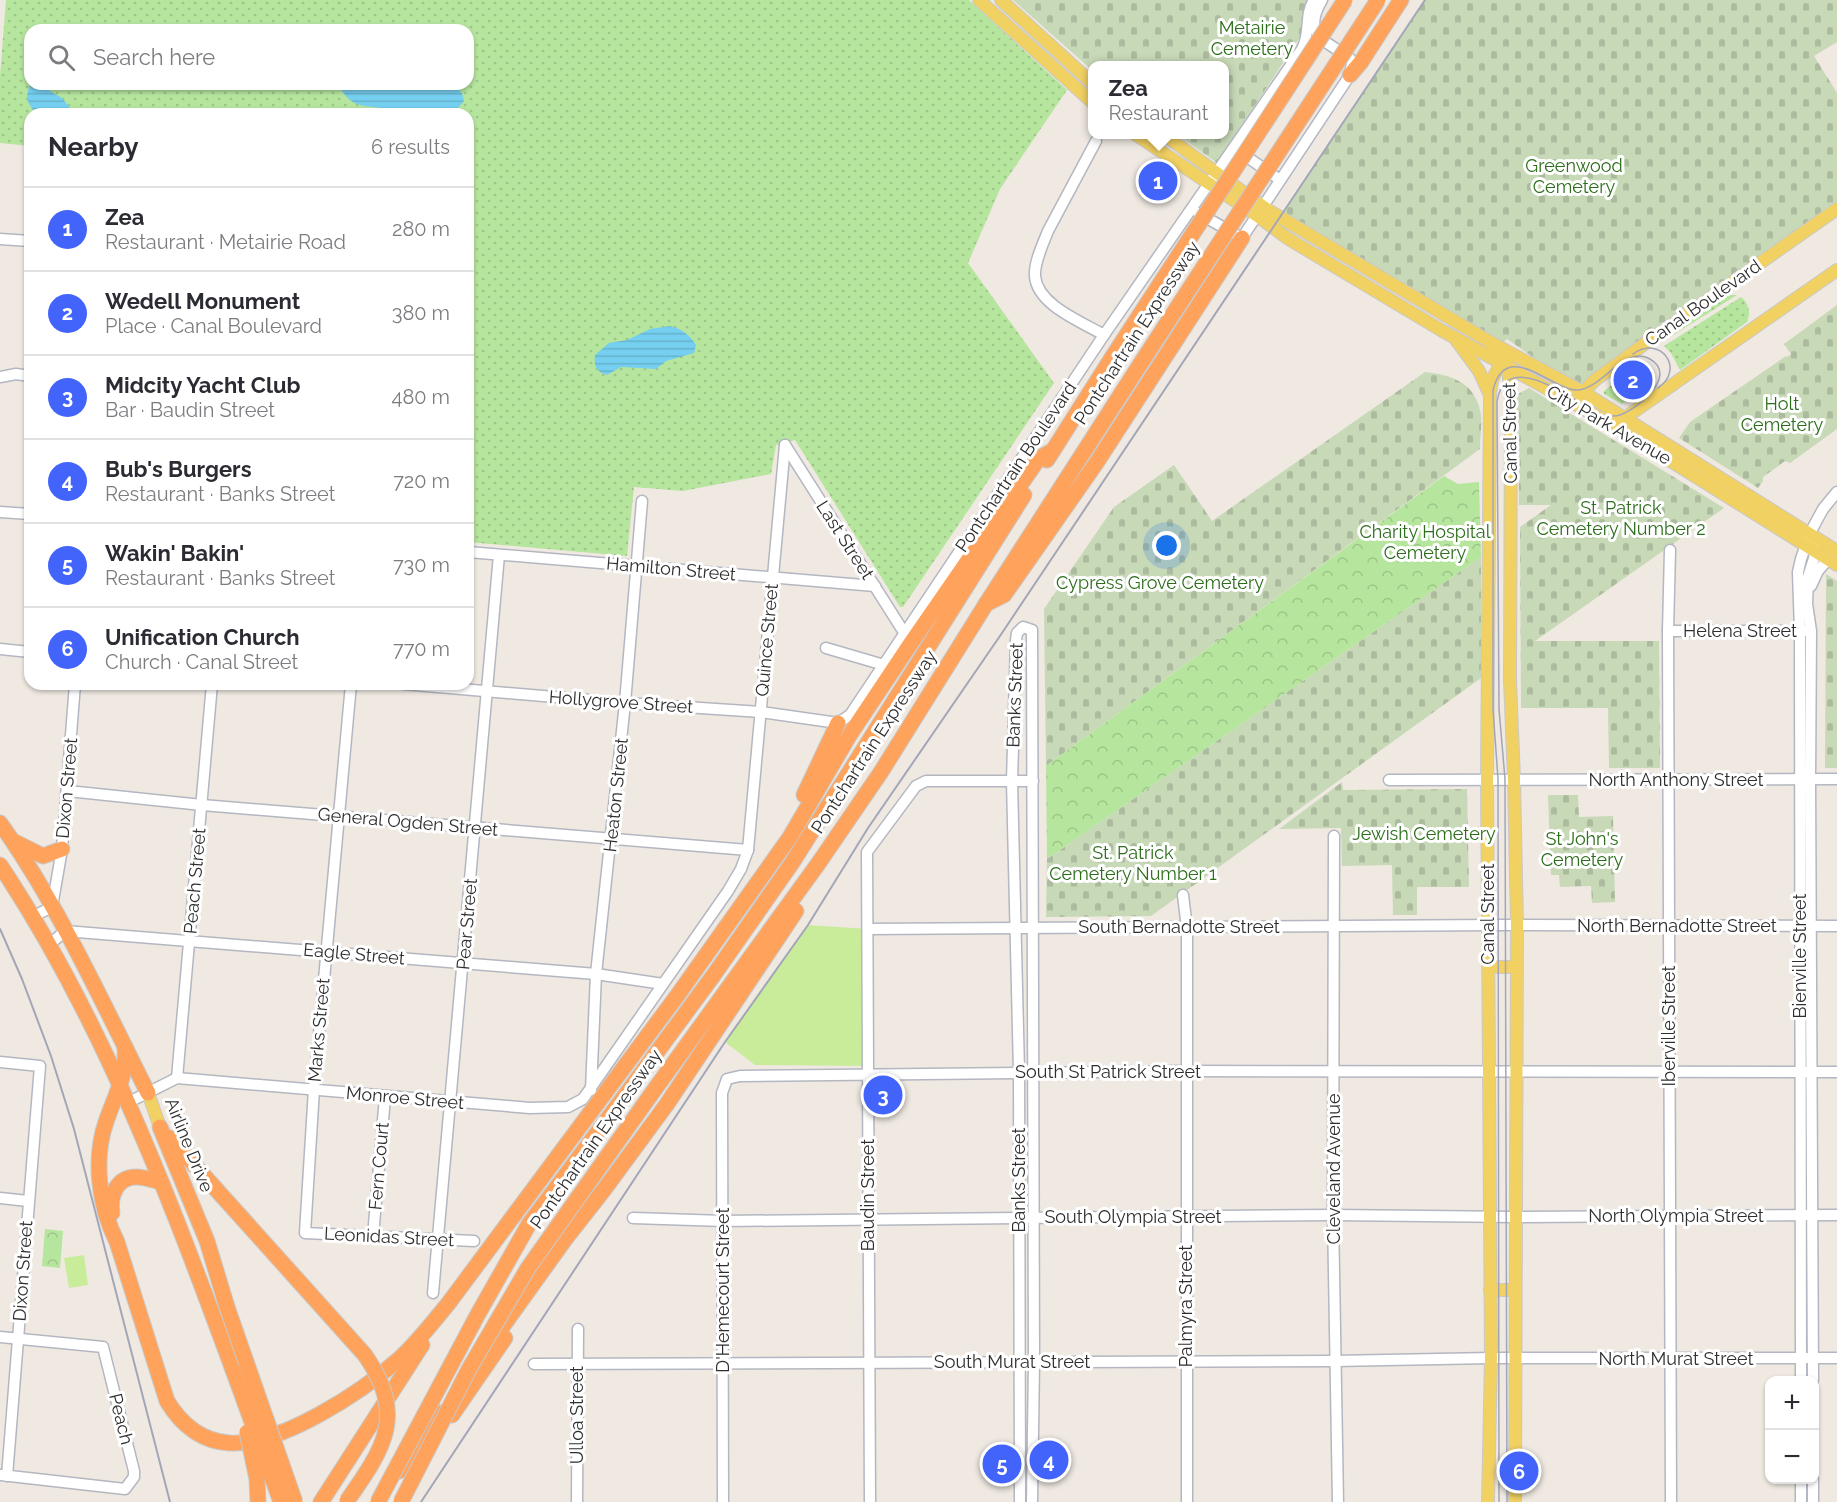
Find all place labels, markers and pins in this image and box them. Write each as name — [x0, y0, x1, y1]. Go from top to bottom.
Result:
pin: 1 — [1138, 158, 1178, 204]
pin: 2 — [1614, 358, 1652, 403]
pin: 3 — [864, 1072, 902, 1118]
pin: 4 — [1030, 1438, 1068, 1482]
pin: 5 — [982, 1442, 1022, 1486]
pin: 6 — [1500, 1448, 1538, 1494]

